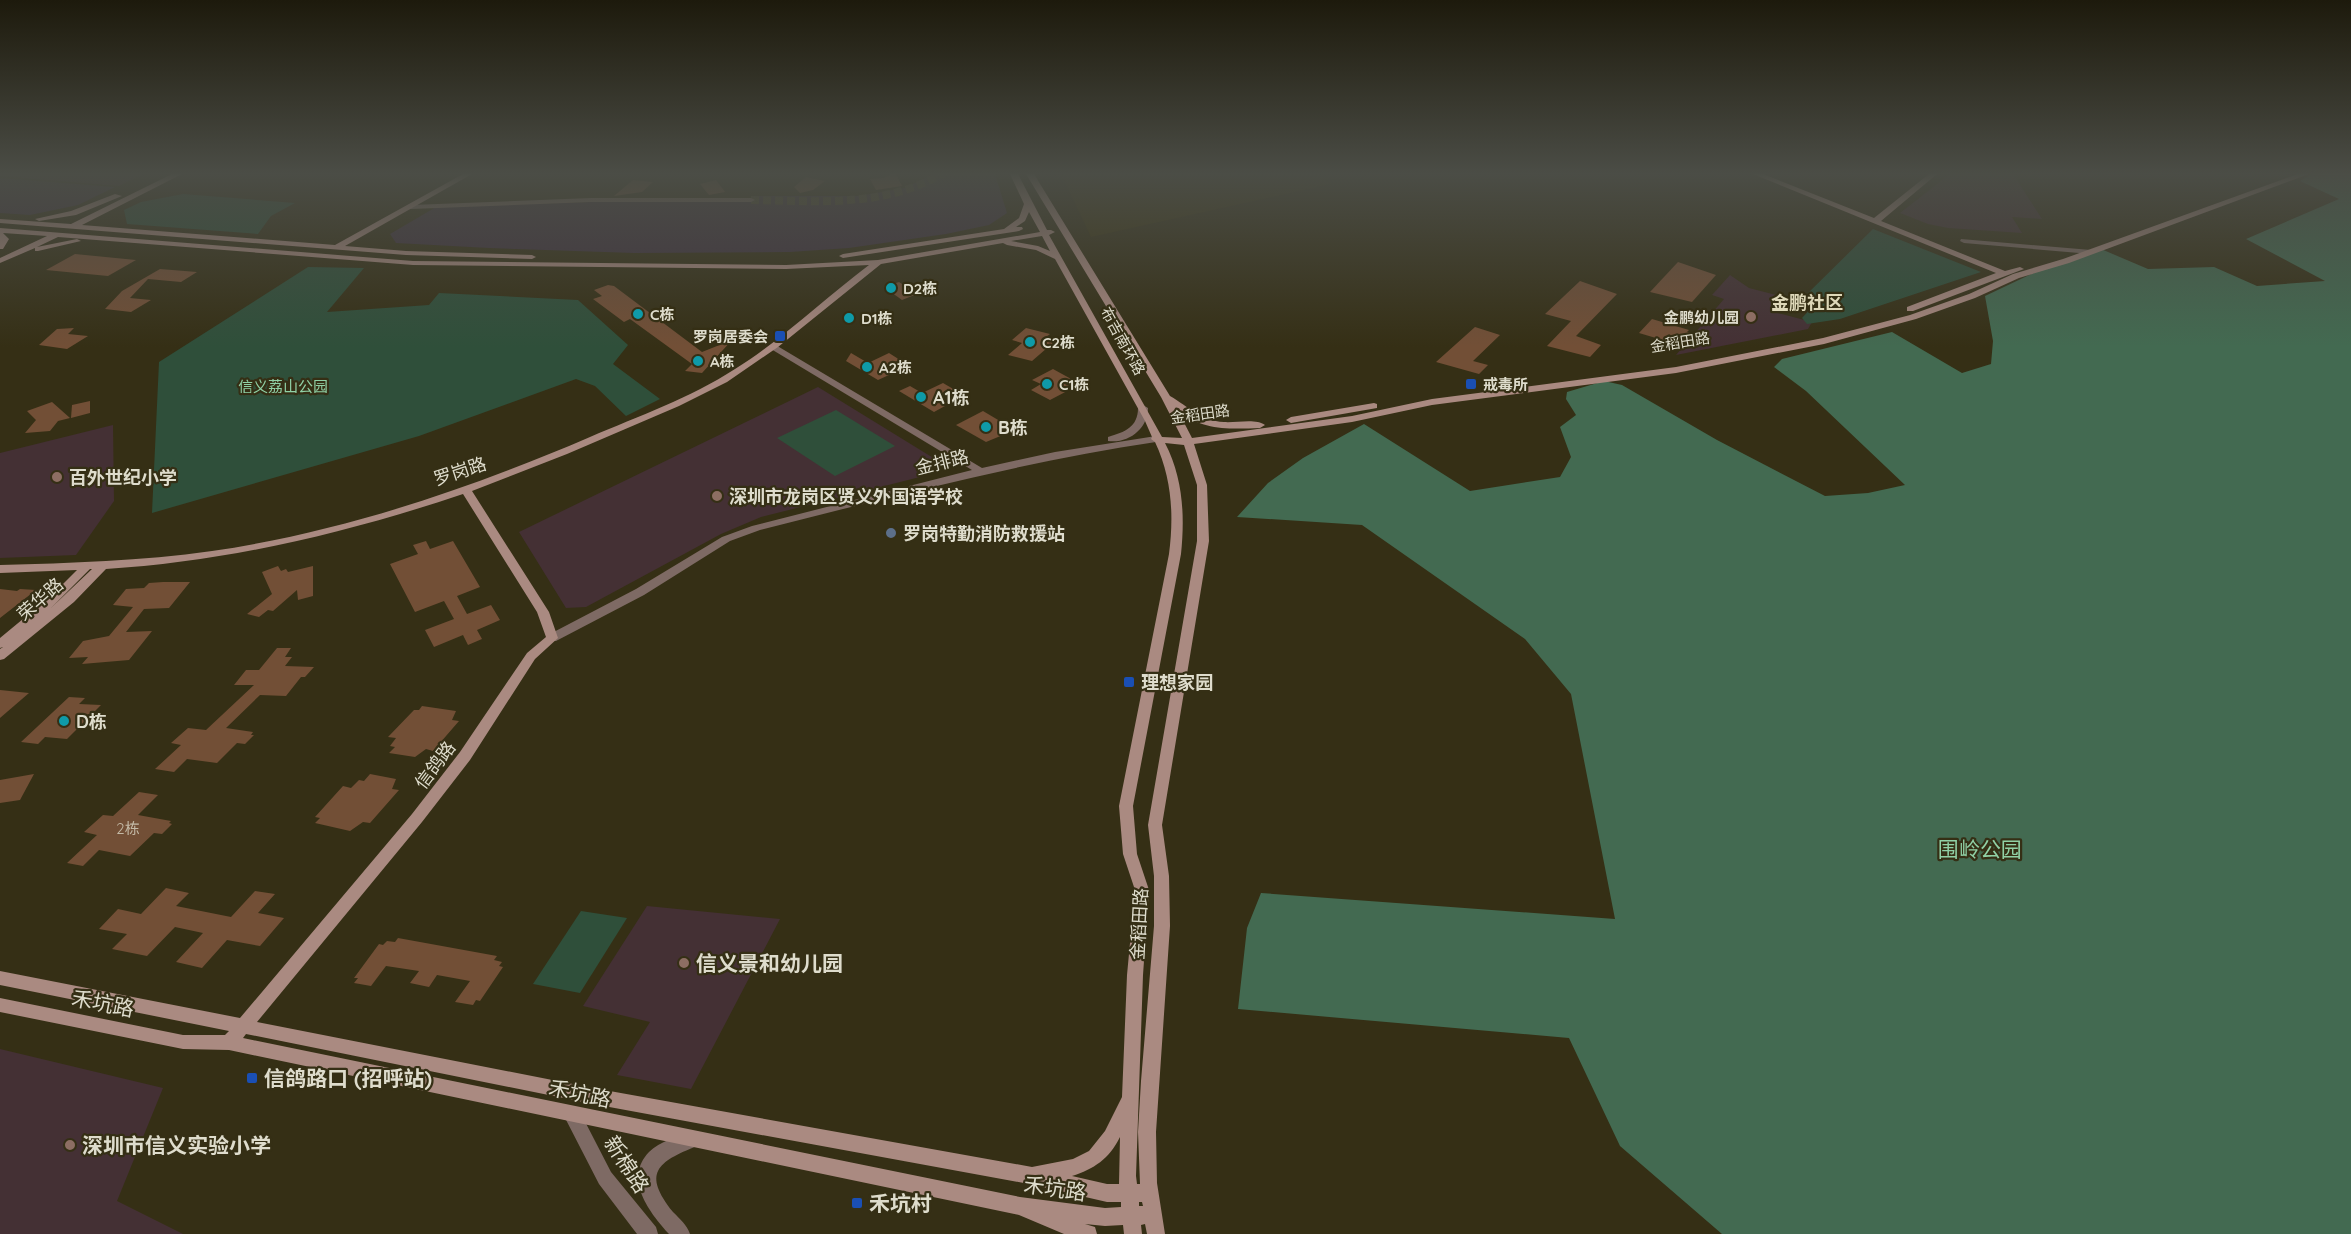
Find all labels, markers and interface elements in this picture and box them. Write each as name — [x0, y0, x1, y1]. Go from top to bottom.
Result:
place label: D2栋 — [903, 279, 937, 298]
marker: D2栋 — [884, 281, 898, 295]
district label: 金鹏社区 — [1771, 291, 1843, 314]
street label: 布吉南环路 — [1097, 304, 1149, 378]
place label: C栋 — [650, 305, 674, 324]
marker: C栋 — [631, 307, 645, 321]
place label: 金鹏幼儿园 — [1664, 308, 1739, 327]
place label: D1栋 — [861, 309, 893, 328]
marker: 金鹏幼儿园 — [1744, 310, 1758, 324]
marker: D1栋 — [842, 311, 856, 325]
place label: 罗岗居委会 — [693, 327, 768, 346]
street label: 金稻田路 — [1649, 328, 1711, 356]
marker: 罗岗居委会 — [773, 329, 787, 343]
place label: C2栋 — [1042, 333, 1075, 352]
marker: C2栋 — [1023, 335, 1037, 349]
place label: A栋 — [710, 352, 735, 371]
marker: A栋 — [691, 354, 705, 368]
place label: A2栋 — [879, 358, 912, 377]
marker: A2栋 — [860, 360, 874, 374]
place label: C1栋 — [1059, 375, 1089, 394]
place label: 戒毒所 — [1483, 375, 1528, 394]
park label: 信义荔山公园 — [238, 377, 328, 396]
marker: C1栋 — [1040, 377, 1054, 391]
marker: 戒毒所 — [1464, 377, 1478, 391]
place label: A1栋 — [933, 386, 970, 409]
marker: A1栋 — [914, 390, 928, 404]
street label: 金稻田路 — [1169, 400, 1231, 428]
place label: B栋 — [998, 416, 1028, 439]
marker: B栋 — [979, 420, 993, 434]
street label: 金排路 — [913, 444, 971, 480]
street label: 罗岗路 — [431, 452, 489, 490]
place label: 百外世纪小学 — [69, 466, 177, 489]
marker: 百外世纪小学 — [50, 470, 64, 484]
place label: 深圳市龙岗区贤义外国语学校 — [729, 485, 963, 508]
marker: 深圳市龙岗区贤义外国语学校 — [710, 489, 724, 503]
place label: 罗岗特勤消防救援站 — [903, 522, 1065, 545]
marker: 罗岗特勤消防救援站 — [884, 526, 898, 540]
street label: 荣华路 — [12, 573, 68, 625]
place label: 理想家园 — [1141, 671, 1213, 694]
marker: 理想家园 — [1122, 675, 1136, 689]
place label: D栋 — [76, 710, 107, 733]
marker: D栋 — [57, 714, 71, 728]
street label: 信鸽路 — [410, 737, 460, 793]
house number: 2栋 — [116, 819, 140, 838]
park label: 围岭公园 — [1938, 836, 2022, 862]
street label: 金稻田路 — [1126, 887, 1152, 961]
place label: 信义景和幼儿园 — [696, 950, 843, 976]
marker: 信义景和幼儿园 — [677, 956, 691, 970]
street label: 禾坑路 — [70, 984, 136, 1022]
place label: 信鸽路口 (招呼站) — [264, 1065, 432, 1091]
marker: 信鸽路口 (招呼站) — [245, 1071, 259, 1085]
street label: 禾坑路 — [546, 1074, 614, 1112]
street label: 新棉路 — [599, 1131, 655, 1197]
place label: 深圳市信义实验小学 — [82, 1132, 271, 1158]
marker: 深圳市信义实验小学 — [63, 1138, 77, 1152]
street label: 禾坑路 — [1022, 1171, 1088, 1205]
place label: 禾坑村 — [869, 1190, 932, 1216]
marker: 禾坑村 — [850, 1196, 864, 1210]

